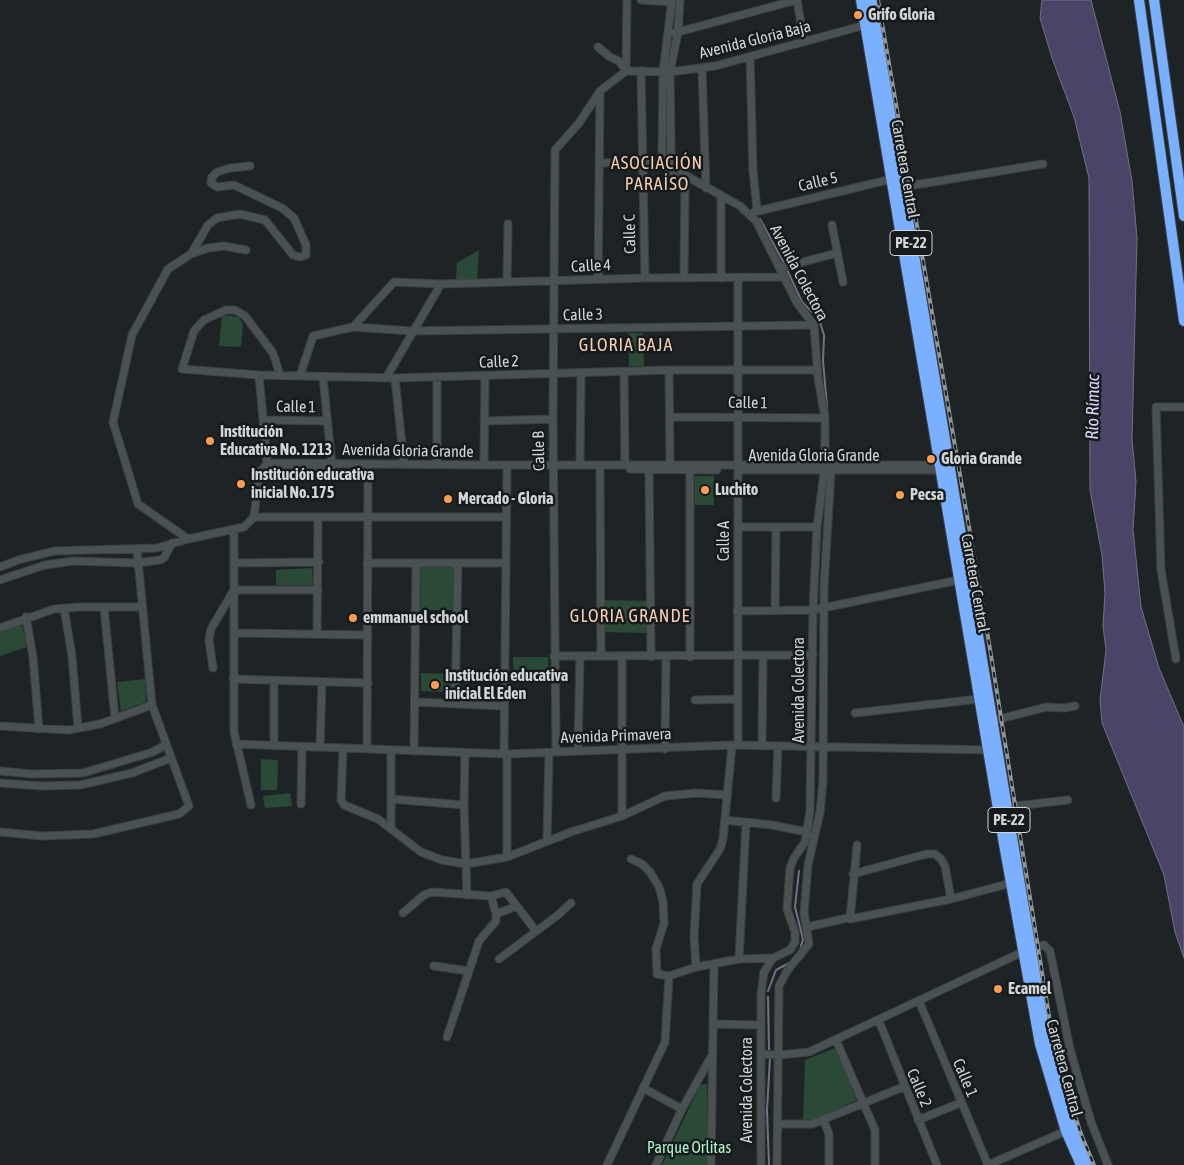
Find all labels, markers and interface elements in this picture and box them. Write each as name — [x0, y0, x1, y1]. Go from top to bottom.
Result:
place label: Grifo Gloria — [868, 5, 935, 25]
marker: Grifo Gloria — [852, 9, 864, 21]
street label: Avenida Gloria Baja — [697, 17, 813, 63]
street label: Carretera Central — [887, 118, 923, 220]
district label: ASOCIACIÓN PARAÍSO — [610, 152, 704, 194]
street label: Calle 5 — [796, 168, 840, 196]
street label: Calle C — [620, 214, 640, 254]
street label: Avenida Colectora — [766, 222, 832, 324]
road number: PE-22 — [890, 230, 932, 256]
street label: Calle 4 — [571, 255, 611, 277]
street label: Calle 3 — [563, 305, 603, 325]
district label: GLORIA BAJA — [577, 334, 675, 356]
street label: Calle 2 — [479, 352, 519, 372]
water label: Río Rímac — [1082, 374, 1104, 440]
street label: Calle 1 — [728, 393, 768, 413]
street label: Calle 1 — [276, 397, 316, 417]
place label: Institución Educativa No. 1213 — [220, 422, 332, 460]
street label: Calle B — [529, 431, 549, 471]
marker: Institución Educativa No. 1213 — [204, 435, 216, 447]
street label: Avenida Gloria Grande — [342, 440, 474, 462]
street label: Avenida Gloria Grande — [748, 446, 880, 466]
place label: Gloria Grande — [941, 449, 1022, 469]
marker: Gloria Grande — [925, 453, 937, 465]
place label: Institución educativa inicial No. 175 — [251, 465, 374, 503]
marker: Institución educativa inicial No. 175 — [235, 478, 247, 490]
place label: Luchito — [715, 480, 758, 500]
marker: Luchito — [699, 484, 711, 496]
place label: Pecsa — [910, 485, 944, 505]
place label: Mercado - Gloria — [458, 489, 553, 509]
marker: Pecsa — [894, 489, 906, 501]
marker: Mercado - Gloria — [442, 493, 454, 505]
street label: Calle A — [714, 521, 734, 561]
street label: Carretera Central — [957, 532, 993, 634]
district label: GLORIA GRANDE — [568, 605, 692, 627]
place label: emmanuel school — [363, 608, 469, 628]
marker: emmanuel school — [347, 612, 359, 624]
street label: Avenida Colectora — [789, 637, 809, 743]
place label: Institución educativa inicial El Eden — [445, 666, 568, 704]
marker: Institución educativa inicial El Eden — [429, 679, 441, 691]
street label: Avenida Primavera — [560, 724, 672, 748]
road number: PE-22 — [988, 808, 1030, 832]
place label: Ecamel — [1008, 979, 1051, 999]
marker: Ecamel — [992, 983, 1004, 995]
street label: Carretera Central — [1042, 1017, 1086, 1119]
street label: Avenida Colectora — [737, 1037, 757, 1143]
street label: Calle 1 — [948, 1056, 982, 1100]
street label: Calle 2 — [902, 1066, 936, 1110]
park label: Parque Orlitas — [647, 1138, 731, 1158]

